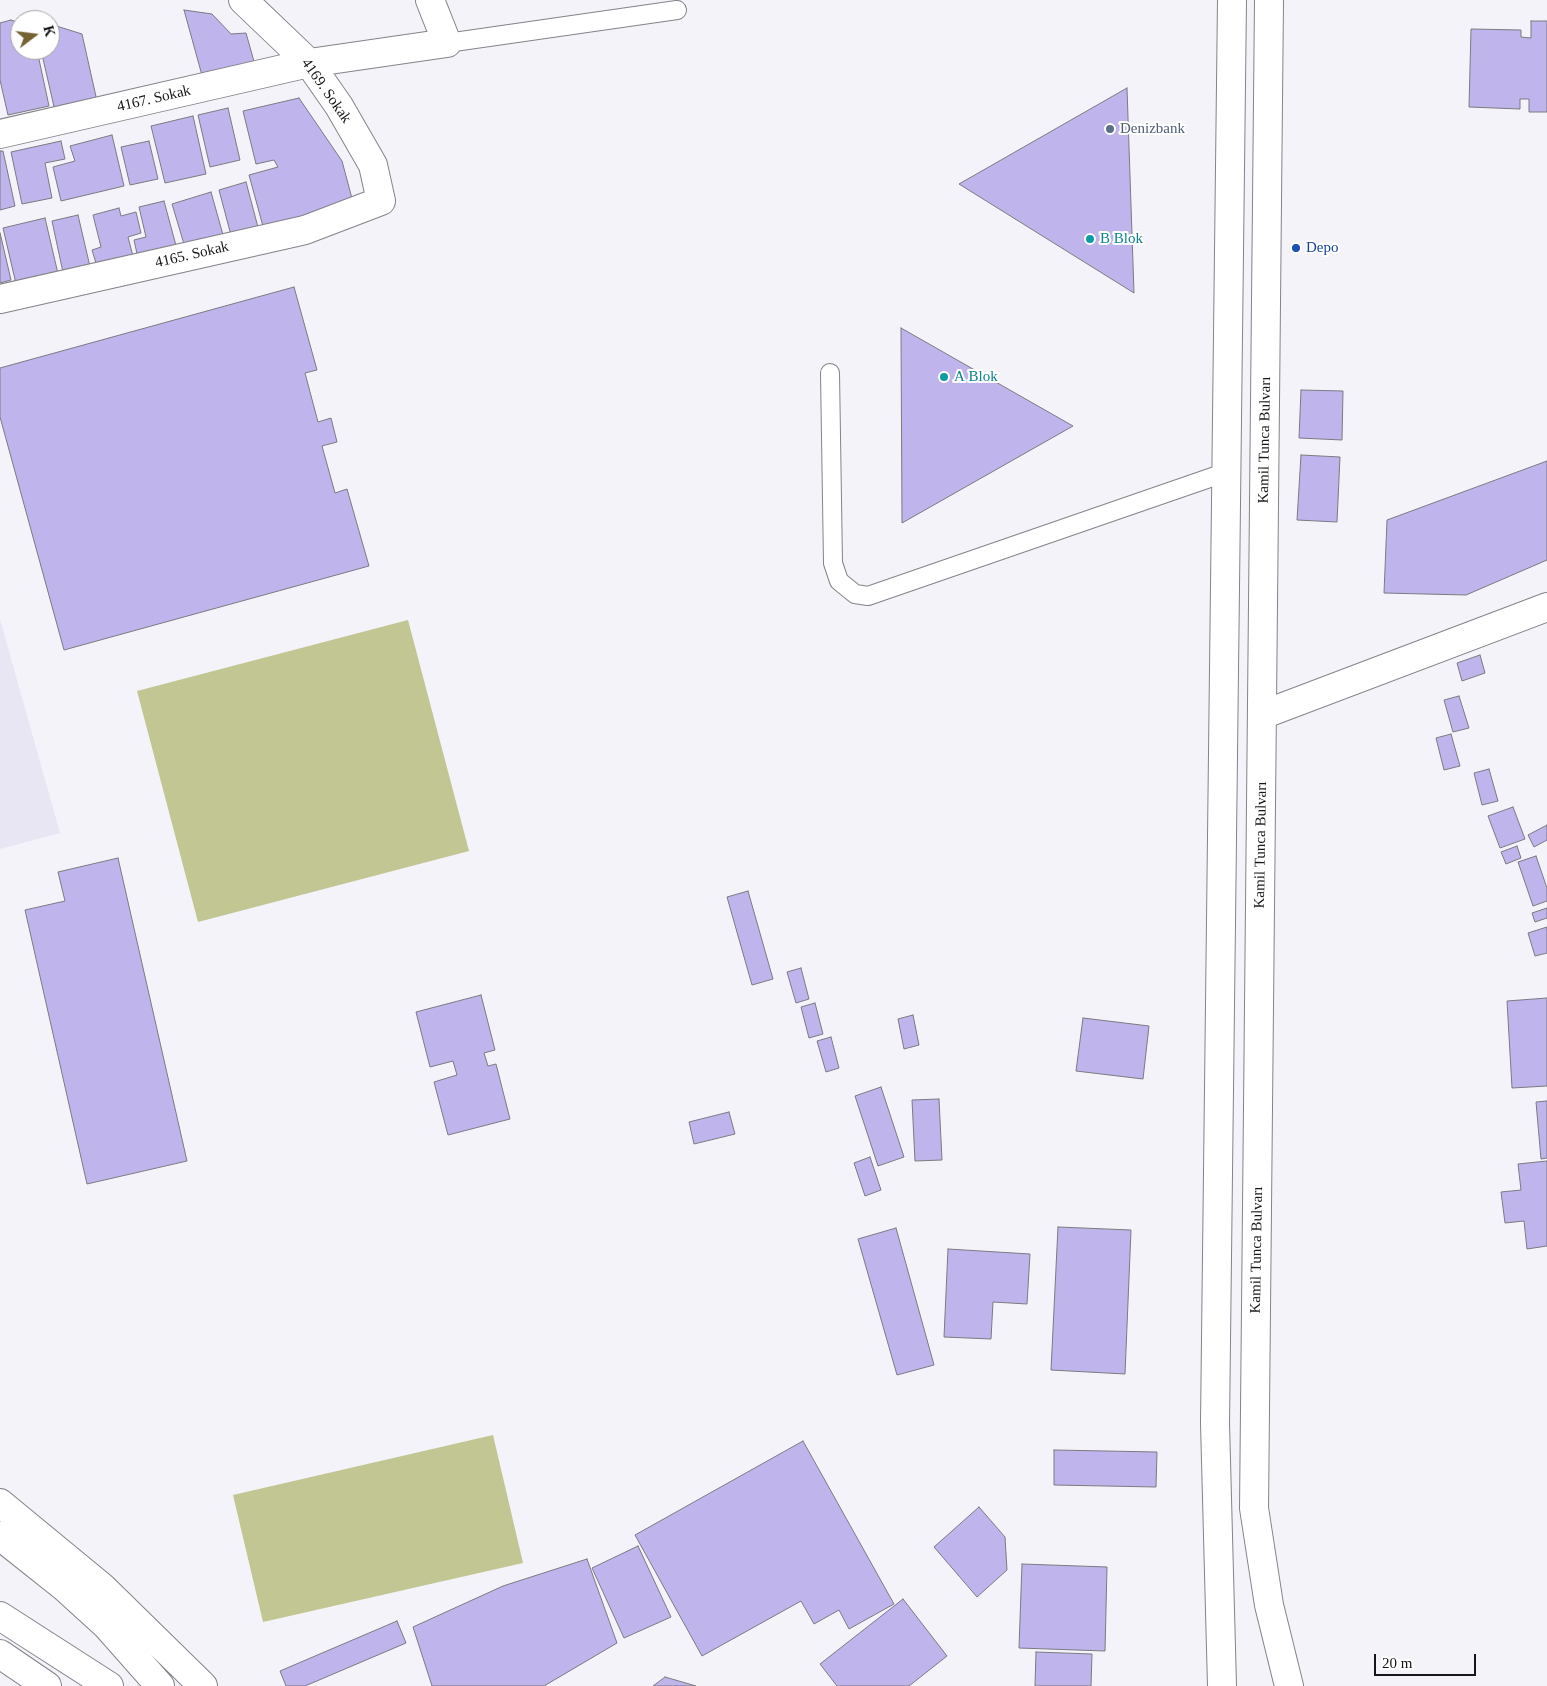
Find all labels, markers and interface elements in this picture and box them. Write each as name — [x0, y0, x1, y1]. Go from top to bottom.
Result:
north arrow — [10, 10, 60, 60]
text: K — [40, 24, 58, 38]
street label: 4169. Sokak — [297, 55, 355, 127]
street label: 4167. Sokak — [115, 82, 193, 116]
place label: Denizbank — [1120, 120, 1185, 138]
marker: Denizbank — [1104, 123, 1116, 135]
place label: B Blok — [1100, 230, 1143, 248]
marker: B Blok — [1084, 233, 1096, 245]
street label: 4165. Sokak — [153, 238, 231, 272]
place label: Depo — [1306, 239, 1338, 257]
marker: Depo — [1290, 242, 1302, 254]
place label: A Blok — [954, 368, 998, 386]
marker: A Blok — [938, 371, 950, 383]
street label: Kamil Tunca Bulvarı — [1255, 376, 1275, 504]
street label: Kamil Tunca Bulvarı — [1251, 781, 1271, 909]
street label: Kamil Tunca Bulvarı — [1247, 1186, 1267, 1314]
scale bar — [1377, 1644, 1480, 1676]
text: 20 m — [1382, 1655, 1412, 1671]

